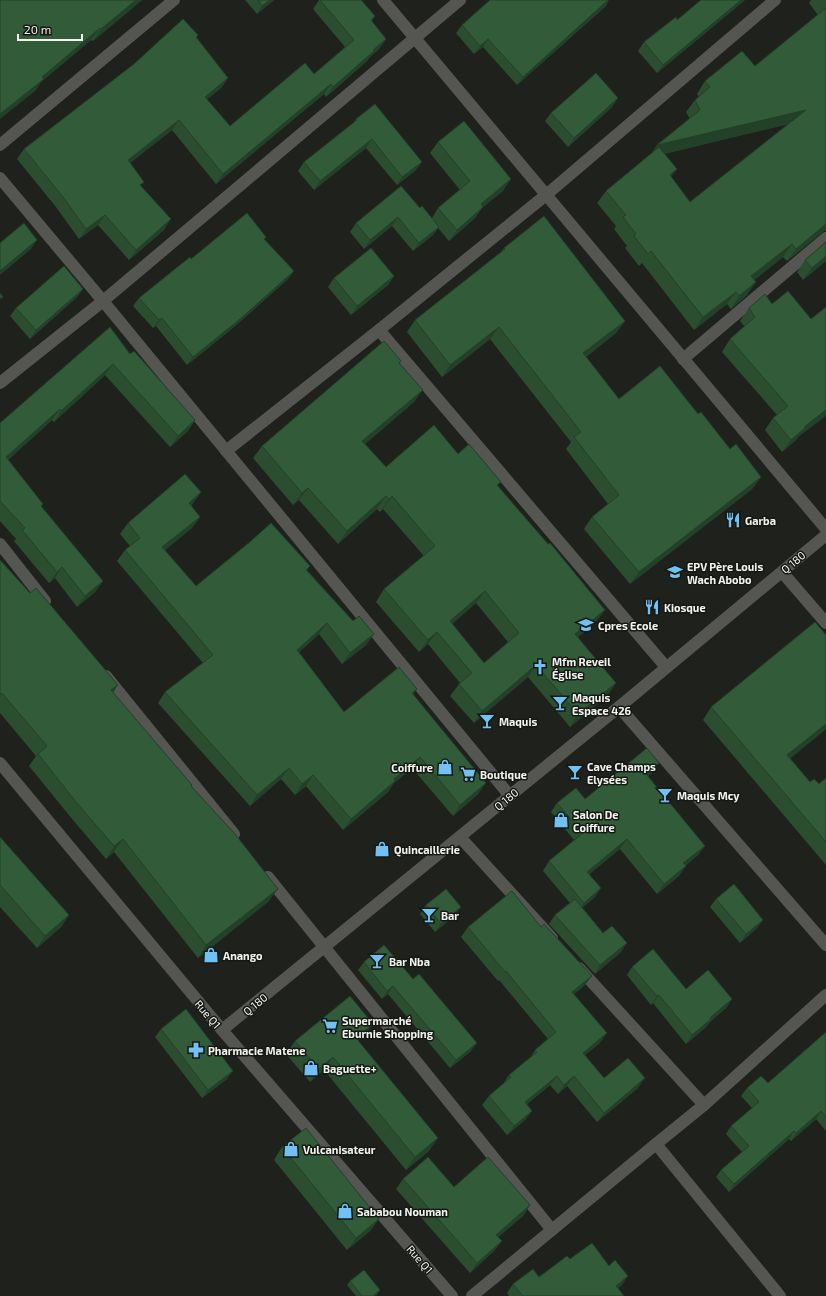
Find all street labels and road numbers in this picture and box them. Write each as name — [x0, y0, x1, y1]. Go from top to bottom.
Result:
street label: Q 180 — [778, 548, 808, 577]
street label: Q 180 — [491, 785, 521, 813]
street label: Q 180 — [240, 990, 270, 1018]
street label: Rue Q1 — [192, 997, 224, 1032]
street label: Rue Q1 — [403, 1242, 436, 1276]

